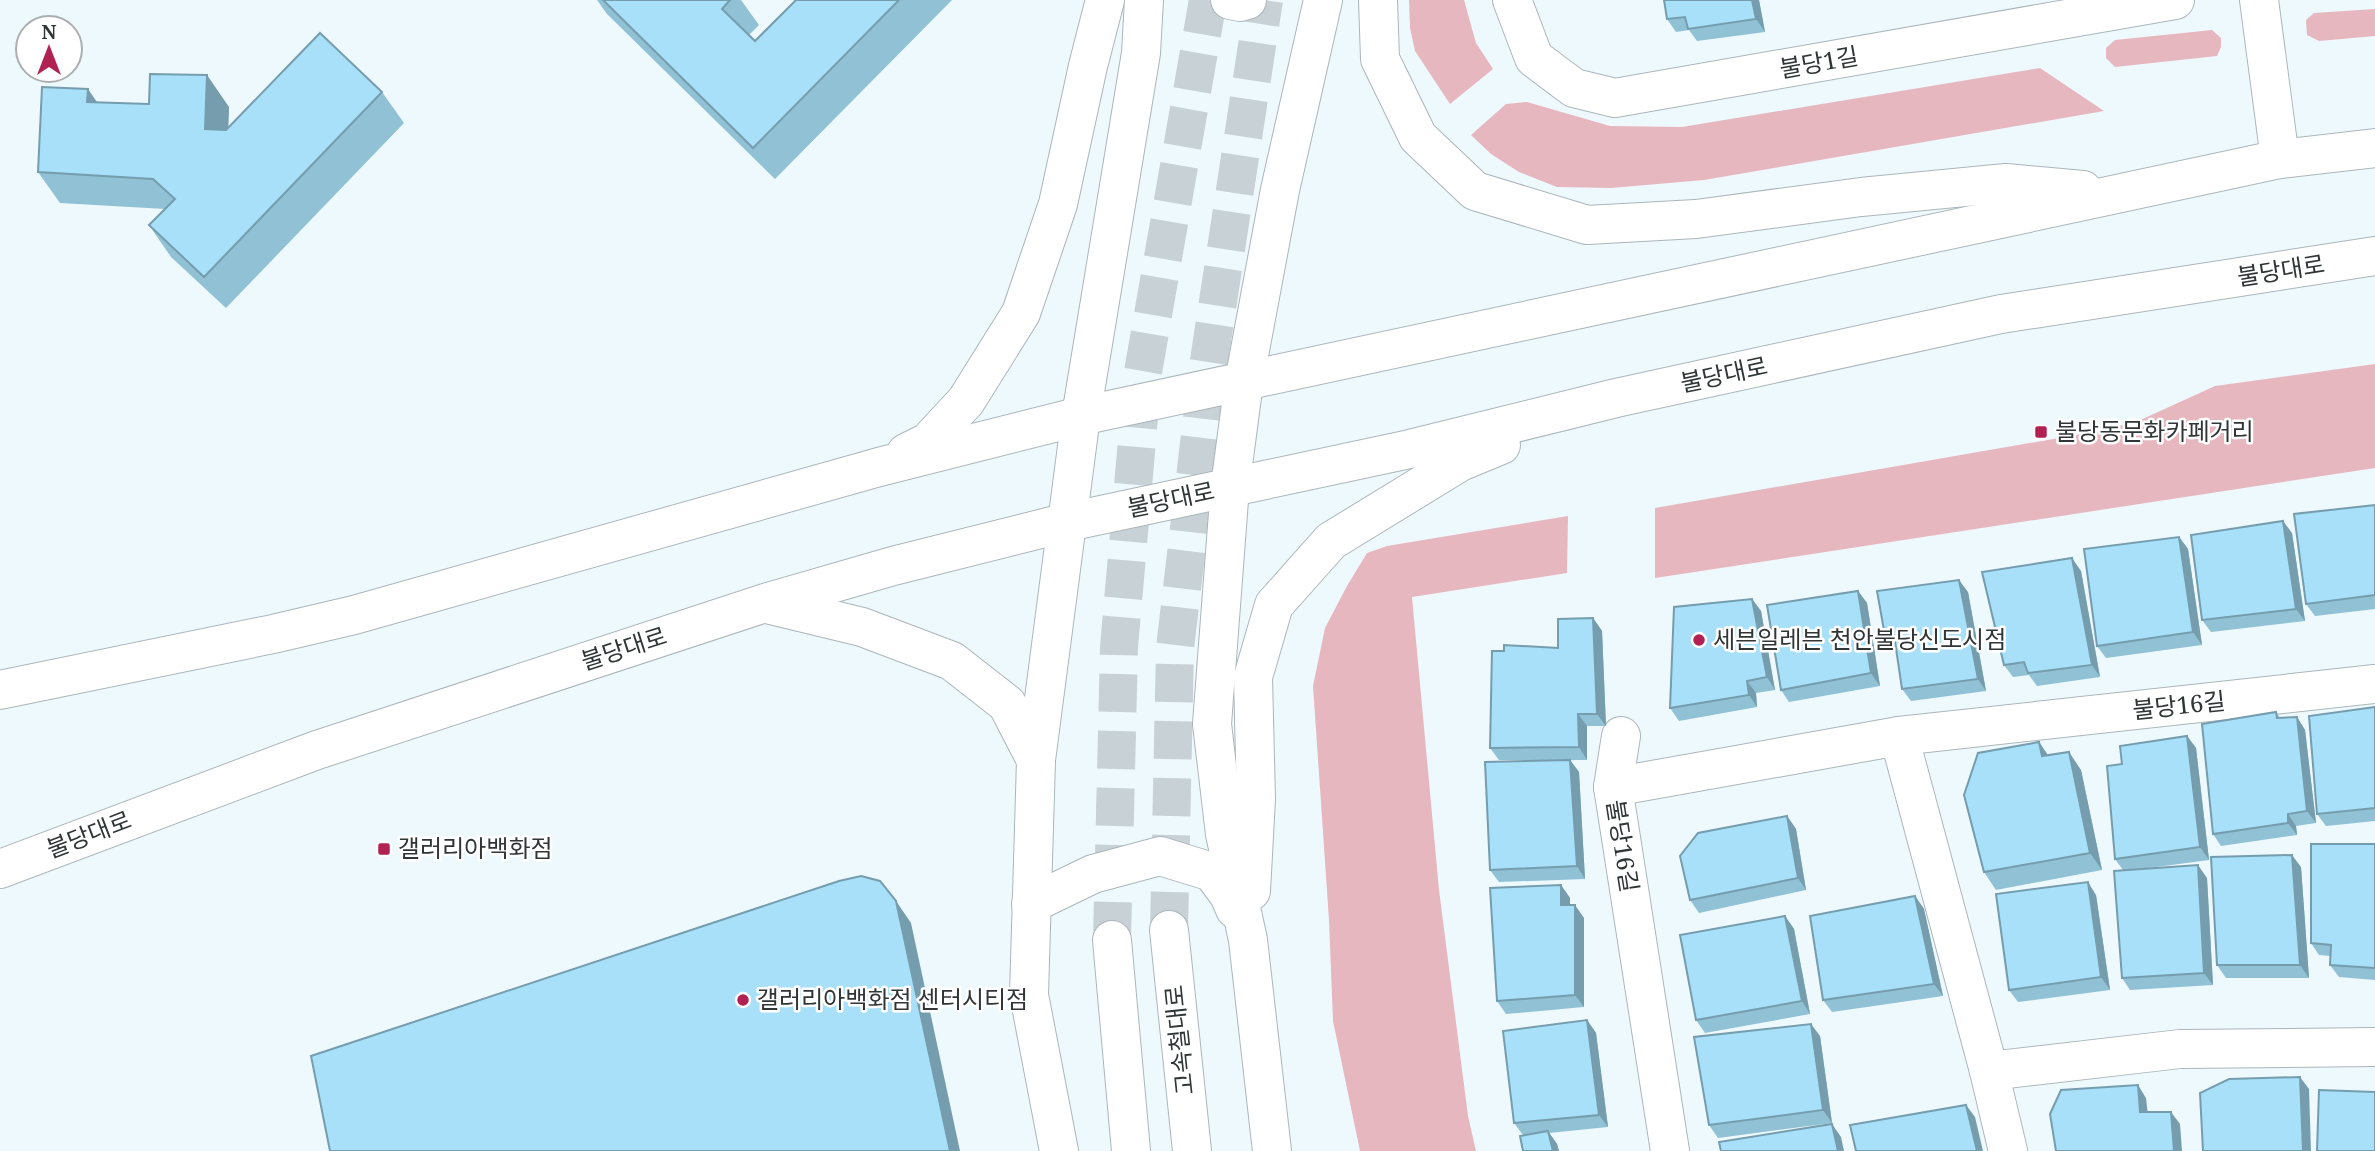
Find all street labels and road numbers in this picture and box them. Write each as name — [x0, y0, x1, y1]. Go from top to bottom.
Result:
street label: 불당1길 — [1777, 38, 1861, 85]
street label: 불당대로 — [2235, 246, 2327, 293]
street label: 불당대로 — [1677, 348, 1770, 399]
street label: 불당대로 — [1124, 473, 1217, 524]
street label: 불당대로 — [576, 618, 671, 677]
street label: 불당16길 — [2131, 683, 2227, 726]
street label: 불당16길 — [1600, 797, 1647, 894]
street label: 불당대로 — [41, 802, 136, 865]
street label: 고속철대로 — [1156, 984, 1201, 1097]

